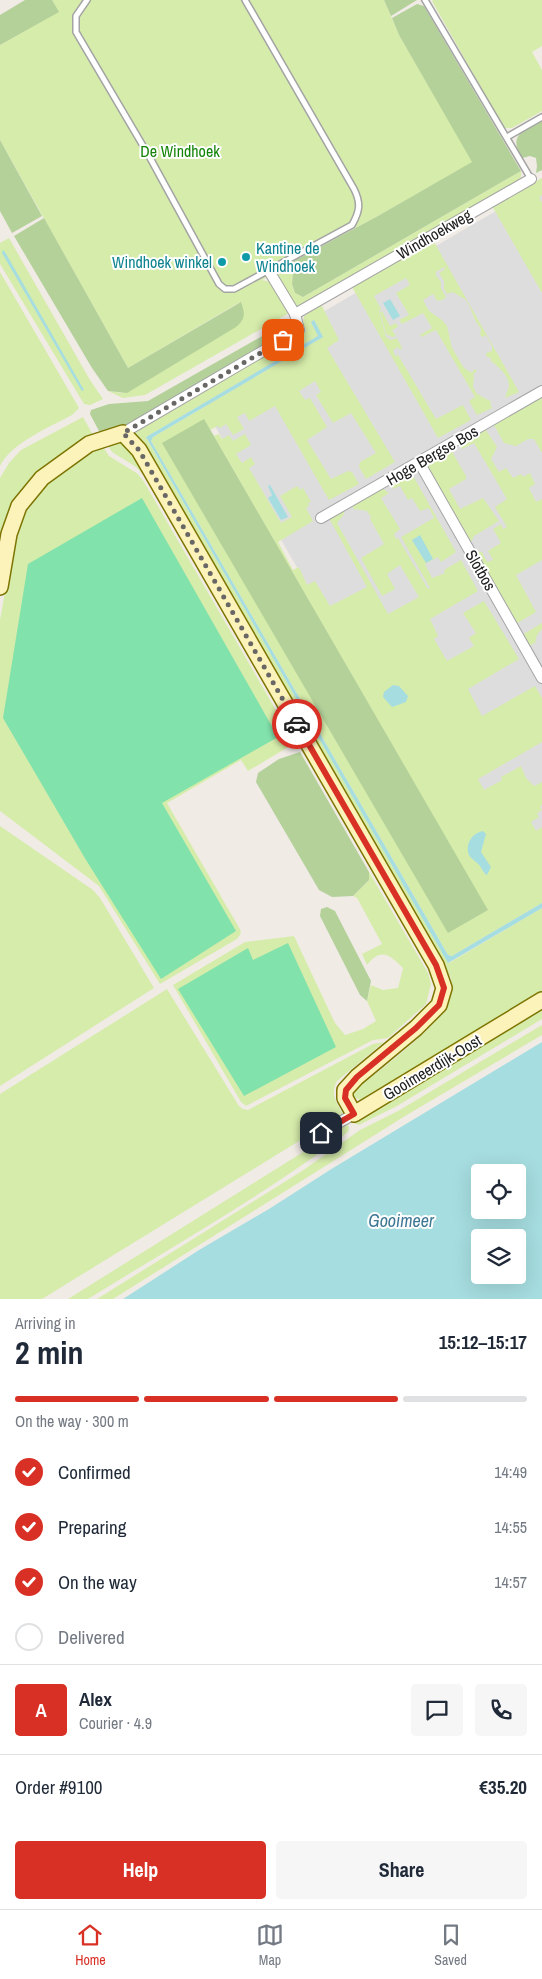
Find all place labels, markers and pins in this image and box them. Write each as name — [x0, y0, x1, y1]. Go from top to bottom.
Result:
place label: Kantine de Windhoek — [256, 237, 319, 277]
place label: Windhoek winkel — [112, 251, 212, 273]
marker: Kantine de Windhoek — [240, 251, 252, 263]
marker: Windhoek winkel — [216, 256, 228, 268]
pin — [262, 319, 304, 361]
pin — [300, 1112, 342, 1154]

